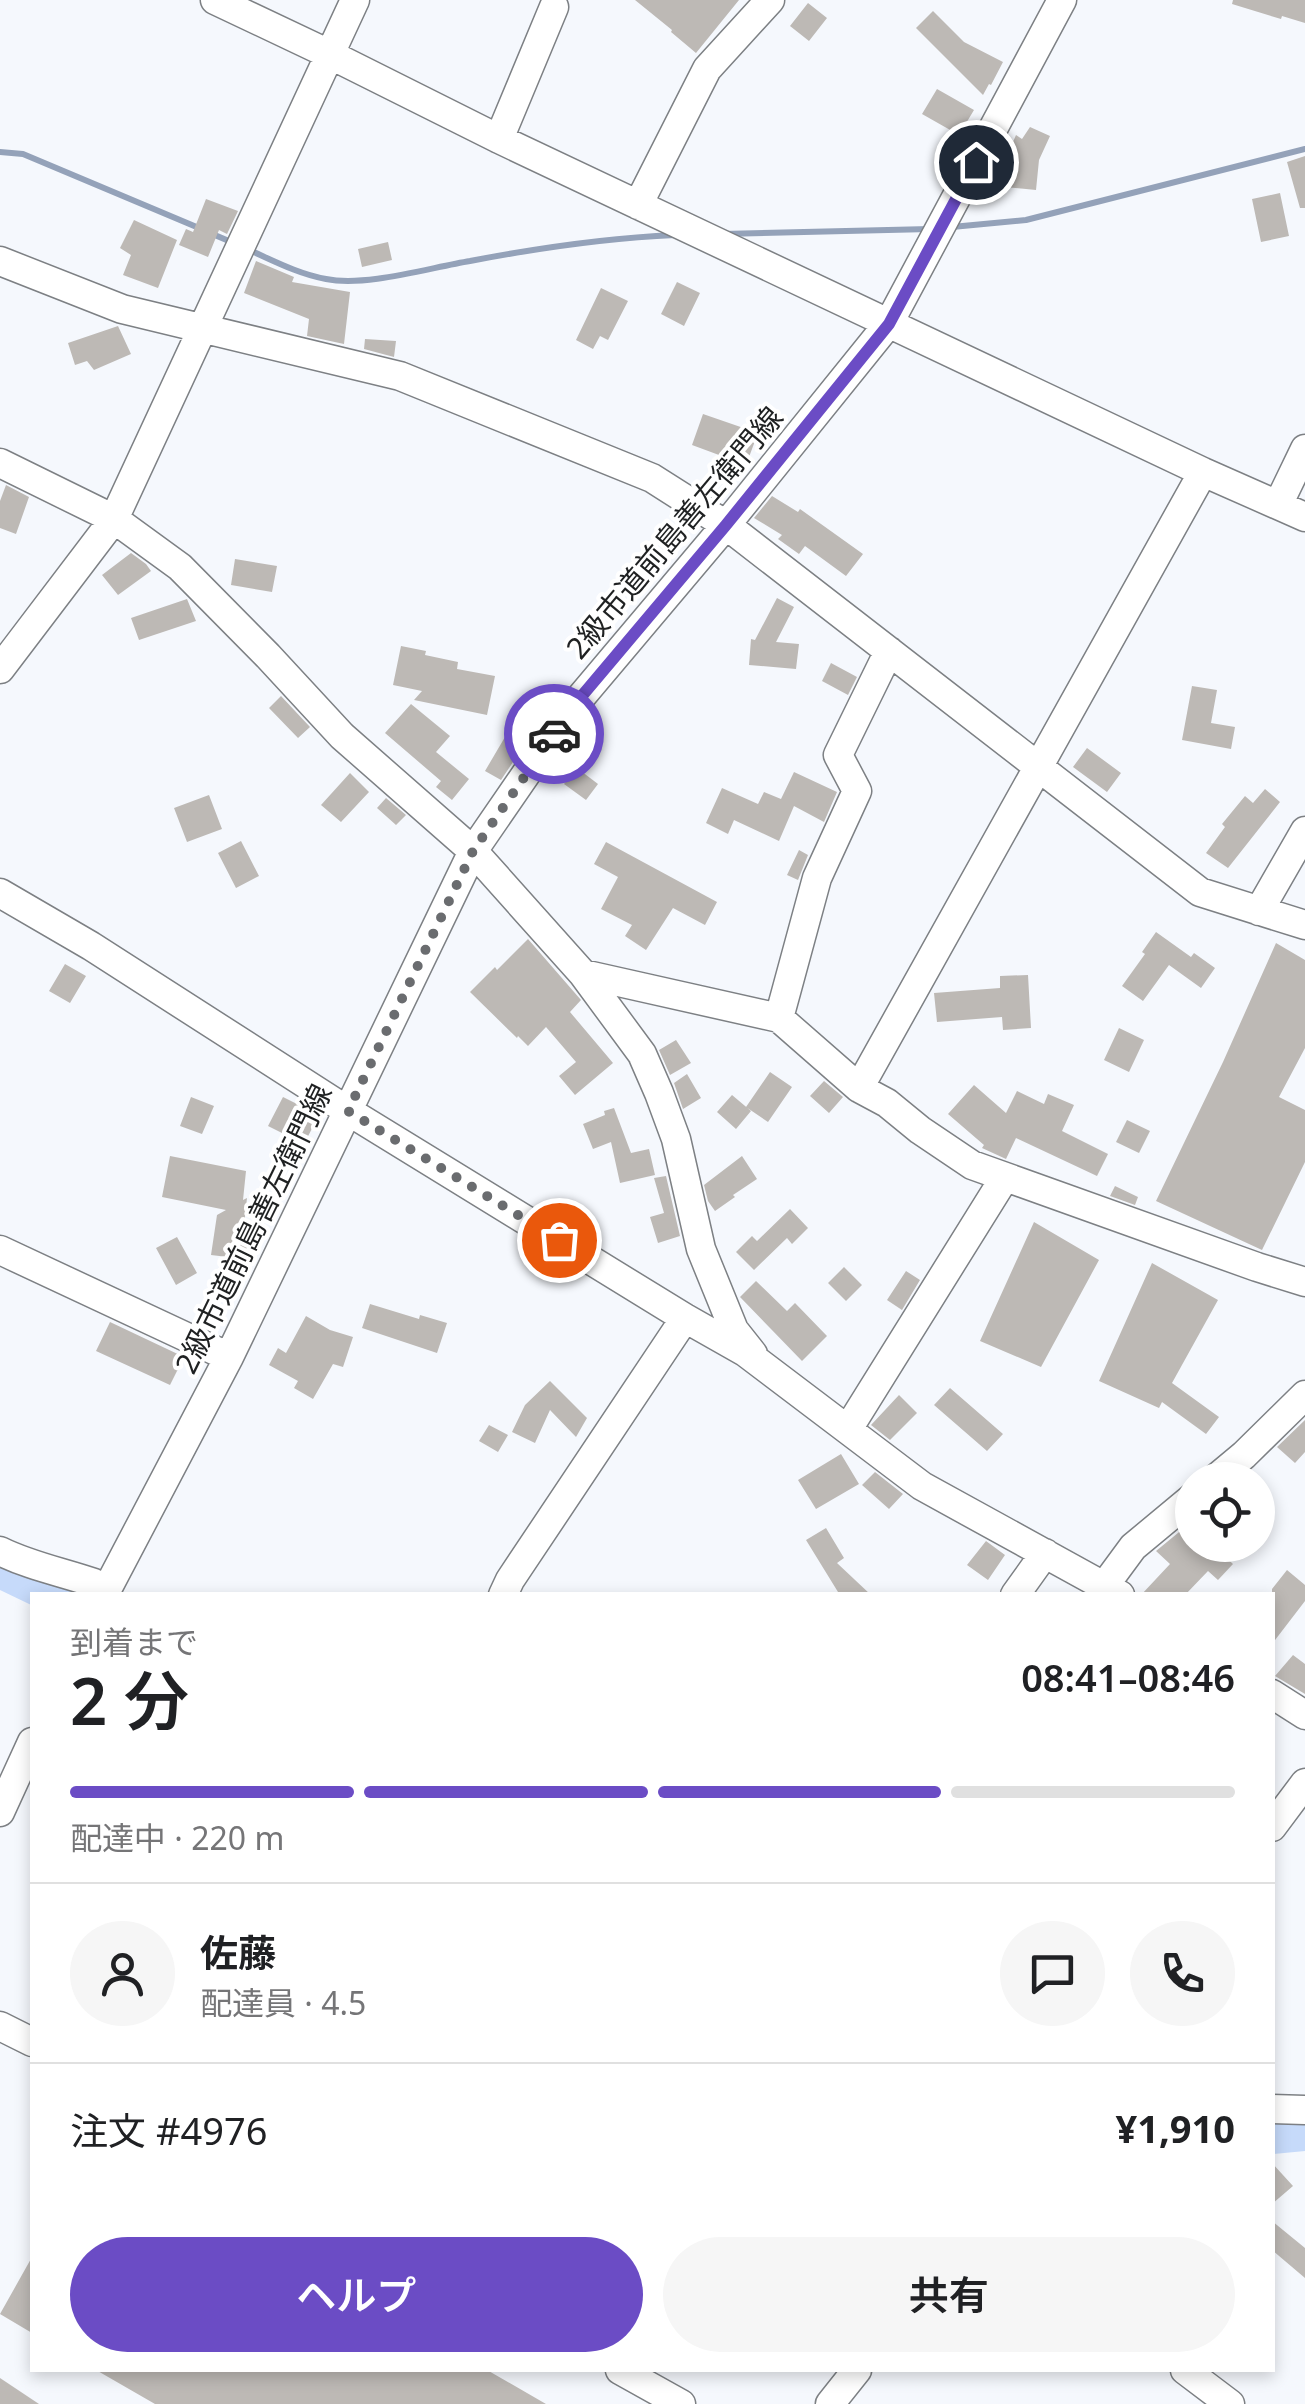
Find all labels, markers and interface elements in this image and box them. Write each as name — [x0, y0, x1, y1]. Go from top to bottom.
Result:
pin — [934, 120, 1019, 205]
icon: home — [949, 135, 1004, 190]
street label: 2級市道前島善左衛門線 — [556, 397, 791, 667]
courier — [504, 684, 604, 784]
icon: car — [527, 707, 582, 762]
street label: 2級市道前島善左衛門線 — [165, 1077, 341, 1380]
pin — [517, 1198, 602, 1283]
icon: bag — [532, 1213, 587, 1268]
map controls — [1175, 1462, 1275, 1562]
button: locate — [1175, 1462, 1275, 1562]
text: 到着まで — [70, 1620, 198, 1663]
text: 08:41–08:46 — [1021, 1651, 1235, 1703]
text: 2 分 — [70, 1656, 189, 1744]
text: 配達中 · 220 m — [70, 1816, 284, 1859]
button: person — [70, 1921, 175, 2026]
button: chat — [1000, 1921, 1105, 2026]
button: phone — [1130, 1921, 1235, 2026]
text: 佐藤 — [200, 1926, 276, 1978]
text: 配達員 · 4.5 — [200, 1981, 366, 2024]
text: ¥1,910 — [1115, 2102, 1235, 2154]
text: 注文 #4976 — [70, 2104, 267, 2156]
button: ヘルプ — [70, 2237, 643, 2352]
button: 共有 — [663, 2237, 1235, 2352]

